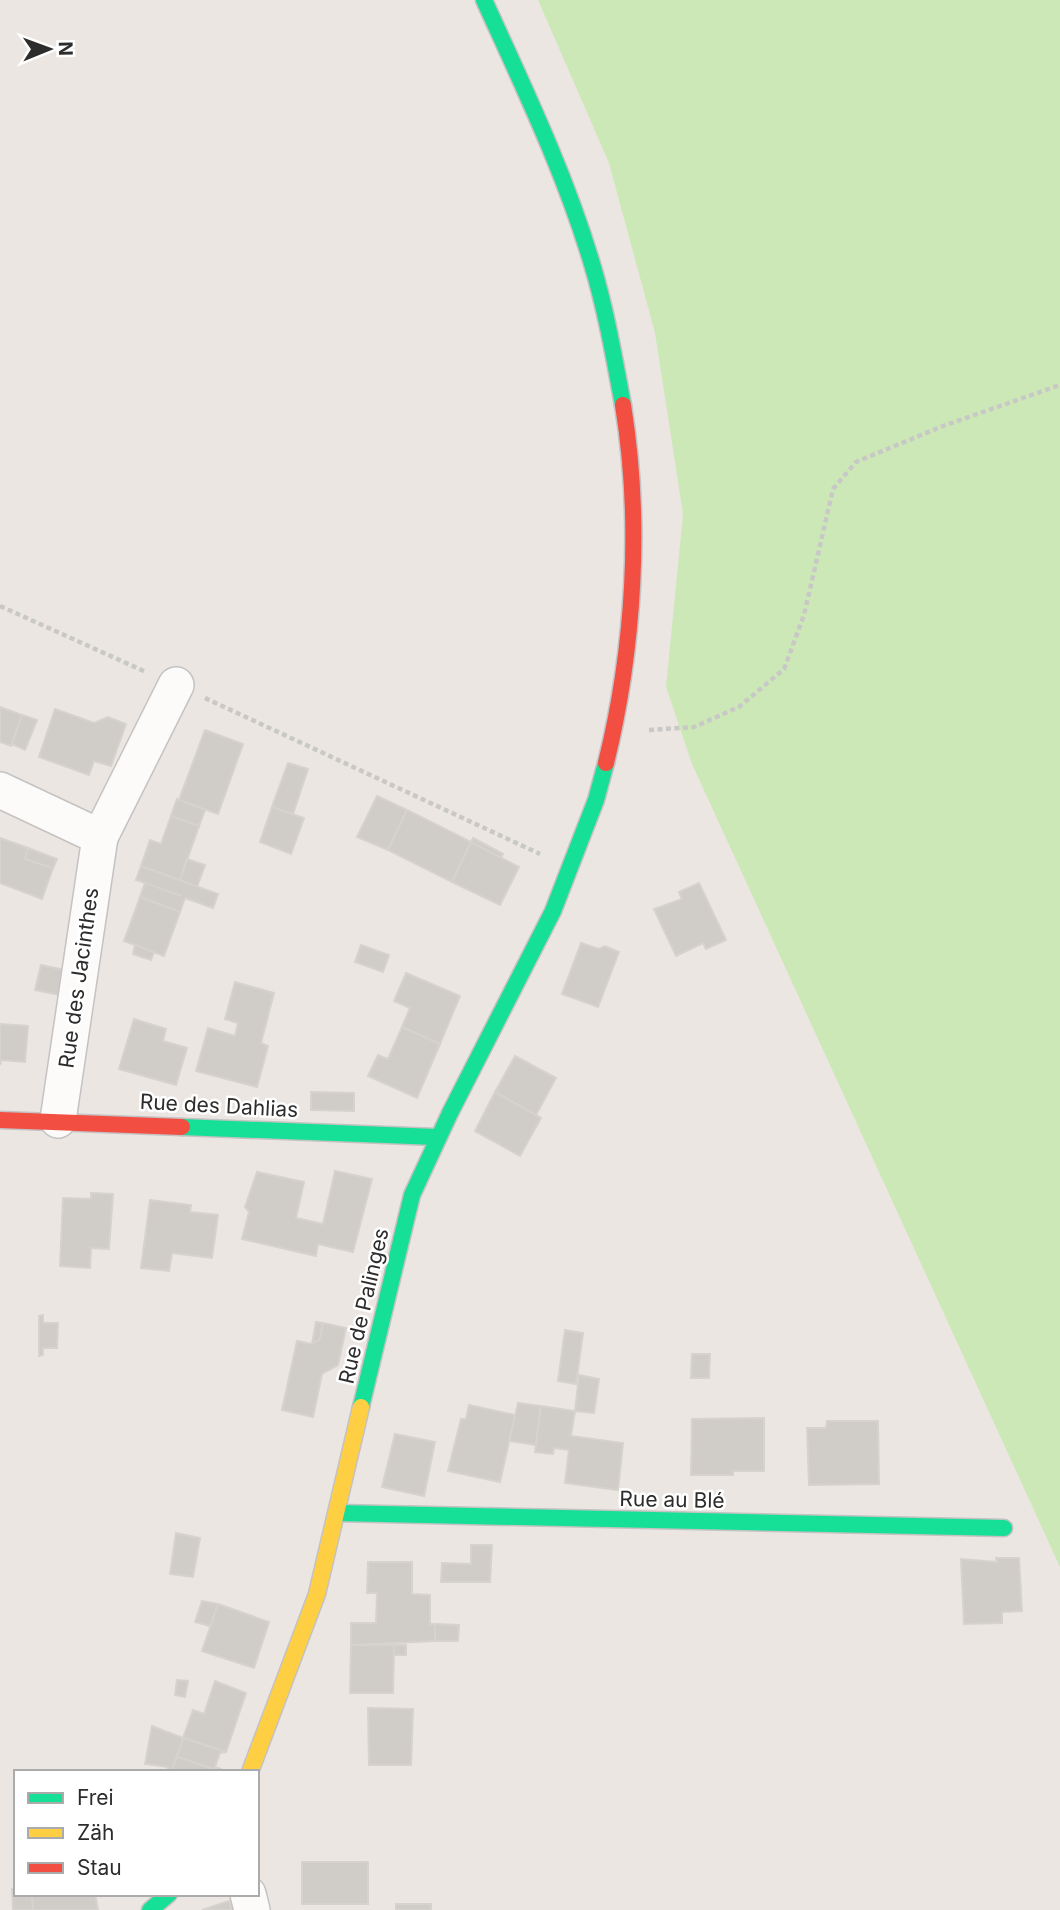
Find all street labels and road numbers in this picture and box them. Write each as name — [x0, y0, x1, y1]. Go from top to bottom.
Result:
street label: Rue des Jacinthes — [53, 886, 104, 1070]
street label: Rue des Dahlias — [139, 1089, 299, 1122]
street label: Rue de Palinges — [333, 1226, 394, 1386]
street label: Rue au Blé — [619, 1486, 725, 1513]

